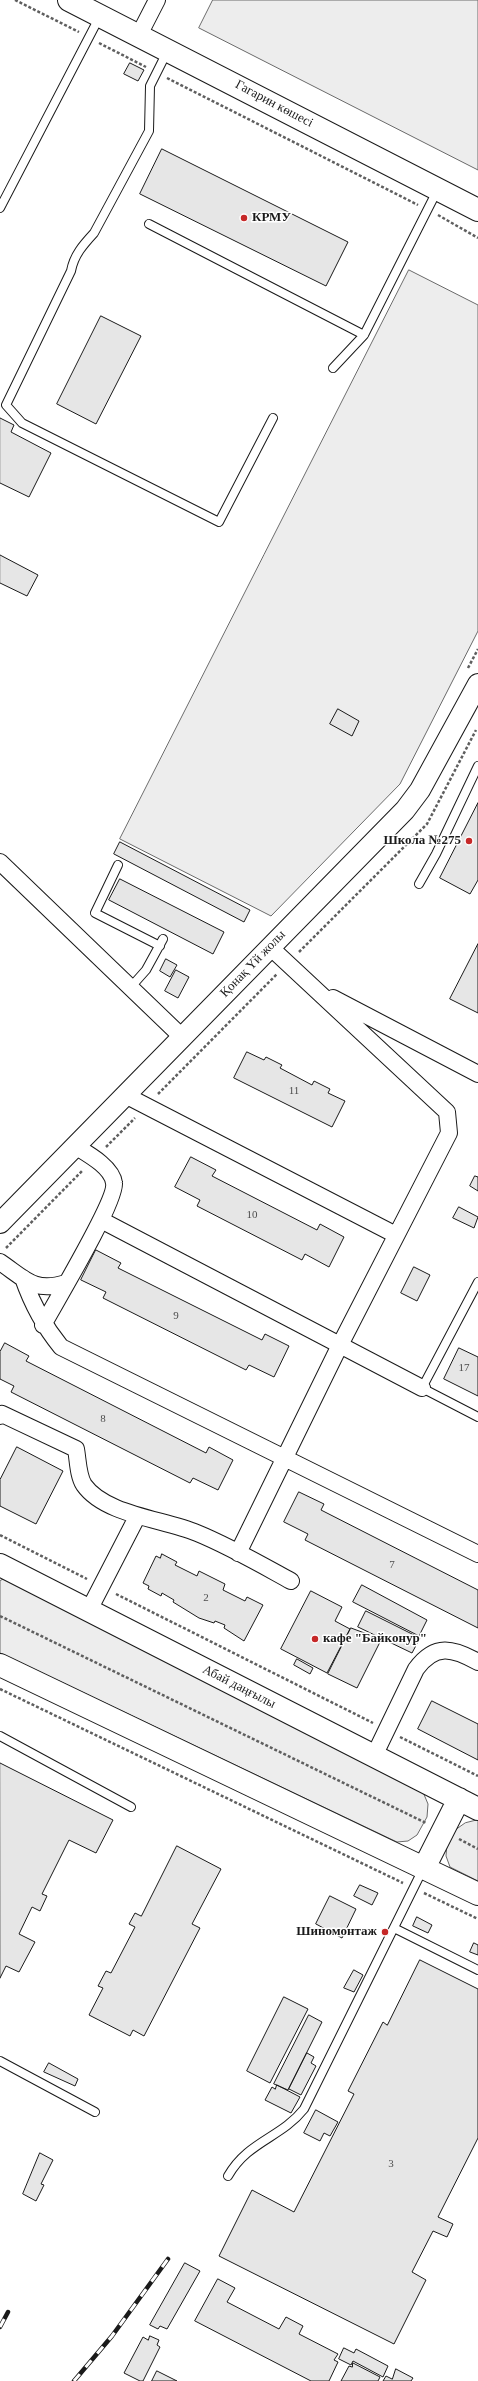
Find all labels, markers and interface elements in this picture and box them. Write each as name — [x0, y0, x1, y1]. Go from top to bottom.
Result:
street label: Гагарин көшесі — [232, 77, 316, 131]
place label: КРМУ — [252, 210, 291, 226]
marker: КРМУ — [239, 213, 249, 223]
place label: Школа №275 — [383, 833, 461, 849]
marker: Школа №275 — [464, 836, 474, 846]
street label: Қонақ Үй жолы — [217, 927, 289, 1001]
house number: 11 — [289, 1084, 299, 1098]
house number: 10 — [246, 1208, 258, 1222]
house number: 9 — [173, 1309, 179, 1323]
house number: 17 — [458, 1361, 470, 1375]
house number: 8 — [100, 1412, 106, 1426]
house number: 7 — [389, 1558, 395, 1572]
house number: 2 — [203, 1591, 209, 1605]
place label: кафе "Байконур" — [323, 1631, 427, 1647]
marker: кафе "Байконур" — [310, 1634, 320, 1644]
street label: Абай даңғылы — [200, 1662, 278, 1712]
place label: Шиномонтаж — [296, 1924, 377, 1940]
marker: Шиномонтаж — [380, 1927, 390, 1937]
house number: 3 — [388, 2157, 394, 2171]

